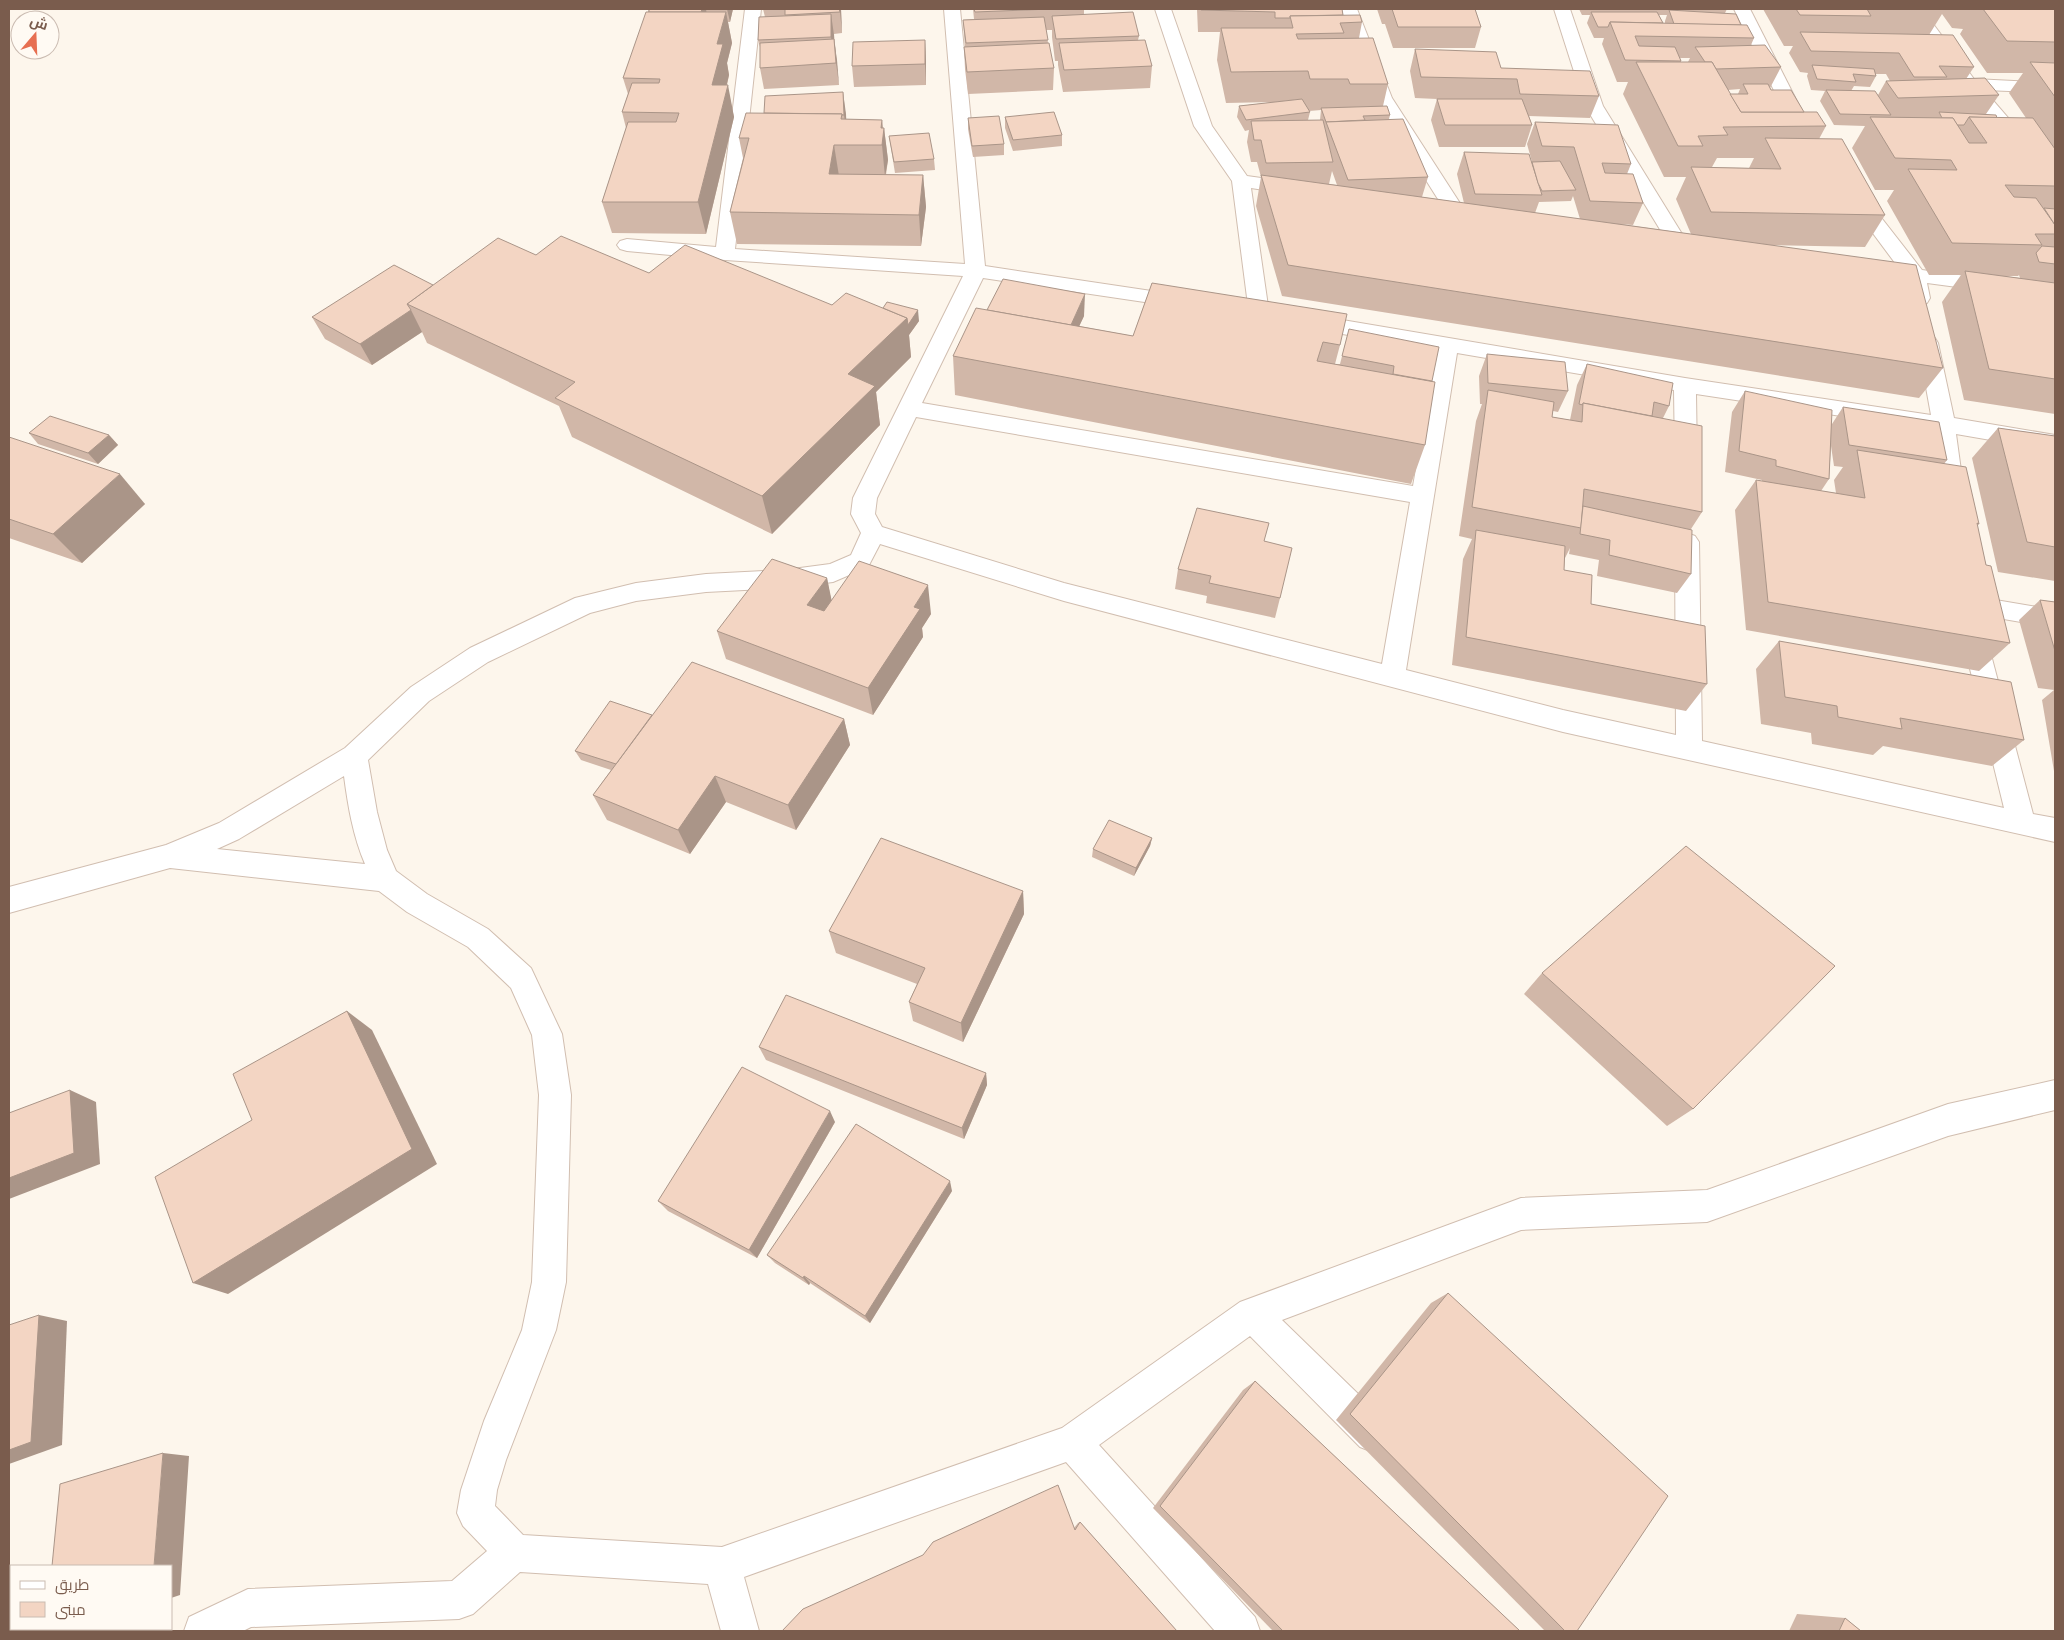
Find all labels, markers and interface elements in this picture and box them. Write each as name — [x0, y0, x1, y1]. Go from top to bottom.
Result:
north arrow — [10, 10, 60, 60]
text: ش — [28, 11, 51, 34]
legend — [10, 1565, 172, 1630]
text: طريق — [55, 1576, 89, 1595]
text: مبنى — [55, 1601, 86, 1620]

